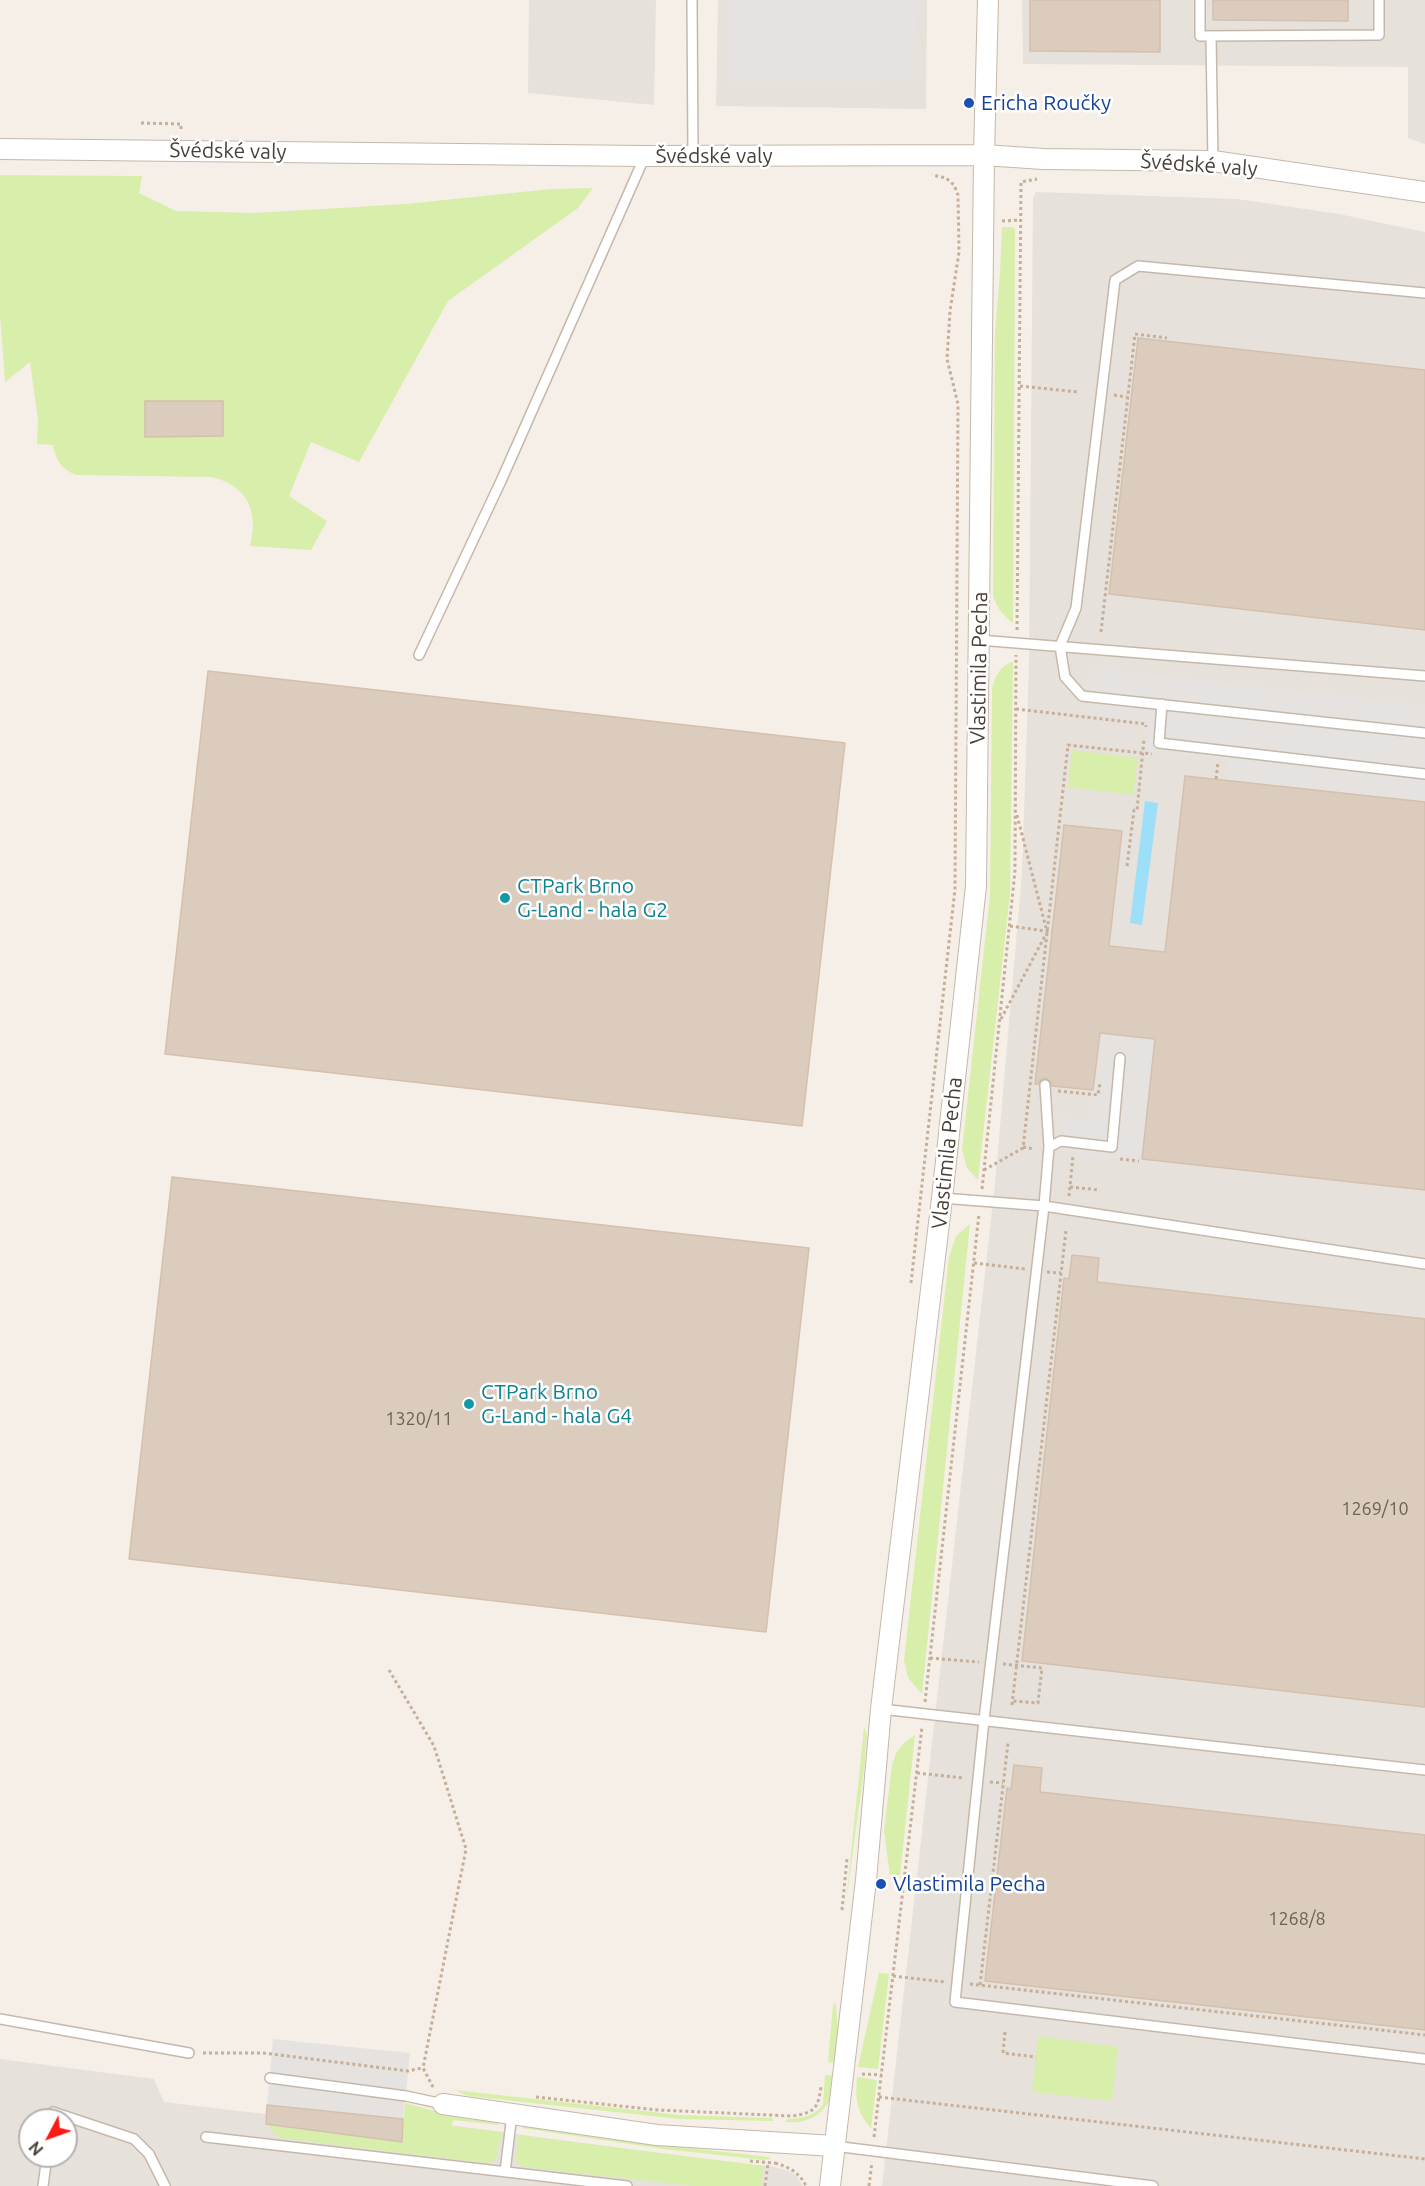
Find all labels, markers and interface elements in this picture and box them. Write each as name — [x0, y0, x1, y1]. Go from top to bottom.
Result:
place label: Ericha Roučky — [981, 90, 1111, 116]
marker: Ericha Roučky — [962, 96, 976, 110]
street label: Švédské valy — [169, 137, 287, 165]
street label: Švédské valy — [655, 143, 773, 169]
street label: Švédské valy — [1140, 148, 1258, 182]
street label: Vlastimila Pecha — [965, 591, 993, 745]
place label: CTPark Brno G-Land - hala G2 — [517, 873, 668, 923]
marker: CTPark Brno G-Land - hala G2 — [498, 891, 512, 905]
street label: Vlastimila Pecha — [926, 1076, 968, 1230]
place label: CTPark Brno G-Land - hala G4 — [481, 1379, 632, 1429]
marker: CTPark Brno G-Land - hala G4 — [462, 1397, 476, 1411]
house number: 1320/11 — [385, 1408, 453, 1430]
house number: 1269/10 — [1341, 1498, 1409, 1520]
place label: Vlastimila Pecha — [893, 1871, 1046, 1897]
marker: Vlastimila Pecha — [874, 1877, 888, 1891]
house number: 1268/8 — [1268, 1908, 1326, 1930]
north arrow — [18, 2108, 78, 2168]
text: N — [25, 2138, 47, 2159]

